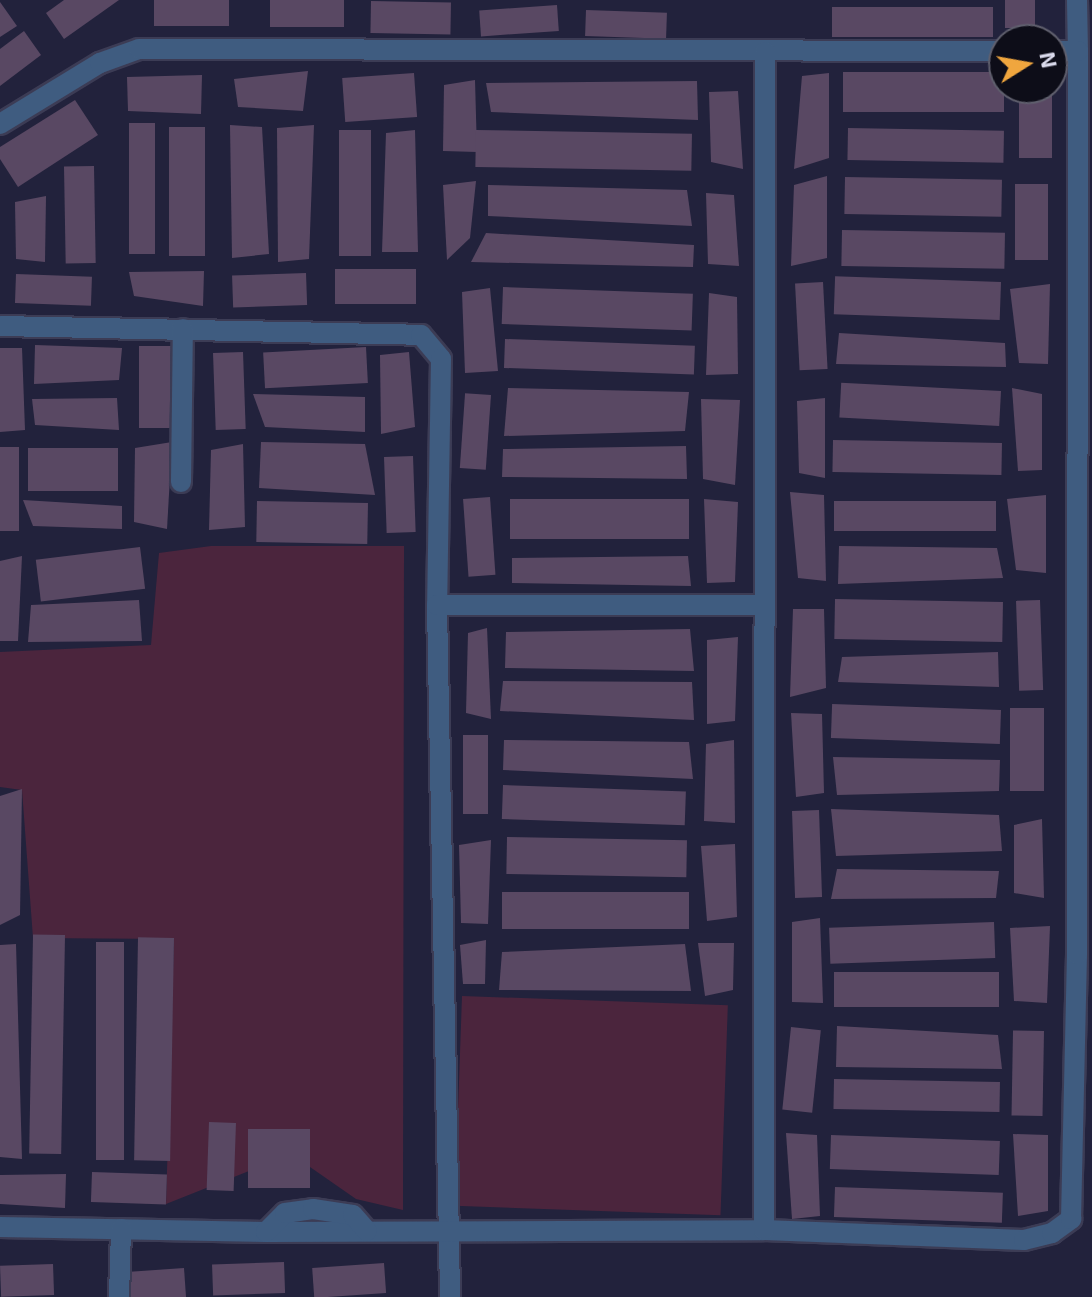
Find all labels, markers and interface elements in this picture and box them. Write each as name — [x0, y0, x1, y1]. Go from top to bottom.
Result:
north arrow — [988, 24, 1068, 104]
text: N — [1035, 50, 1064, 70]

